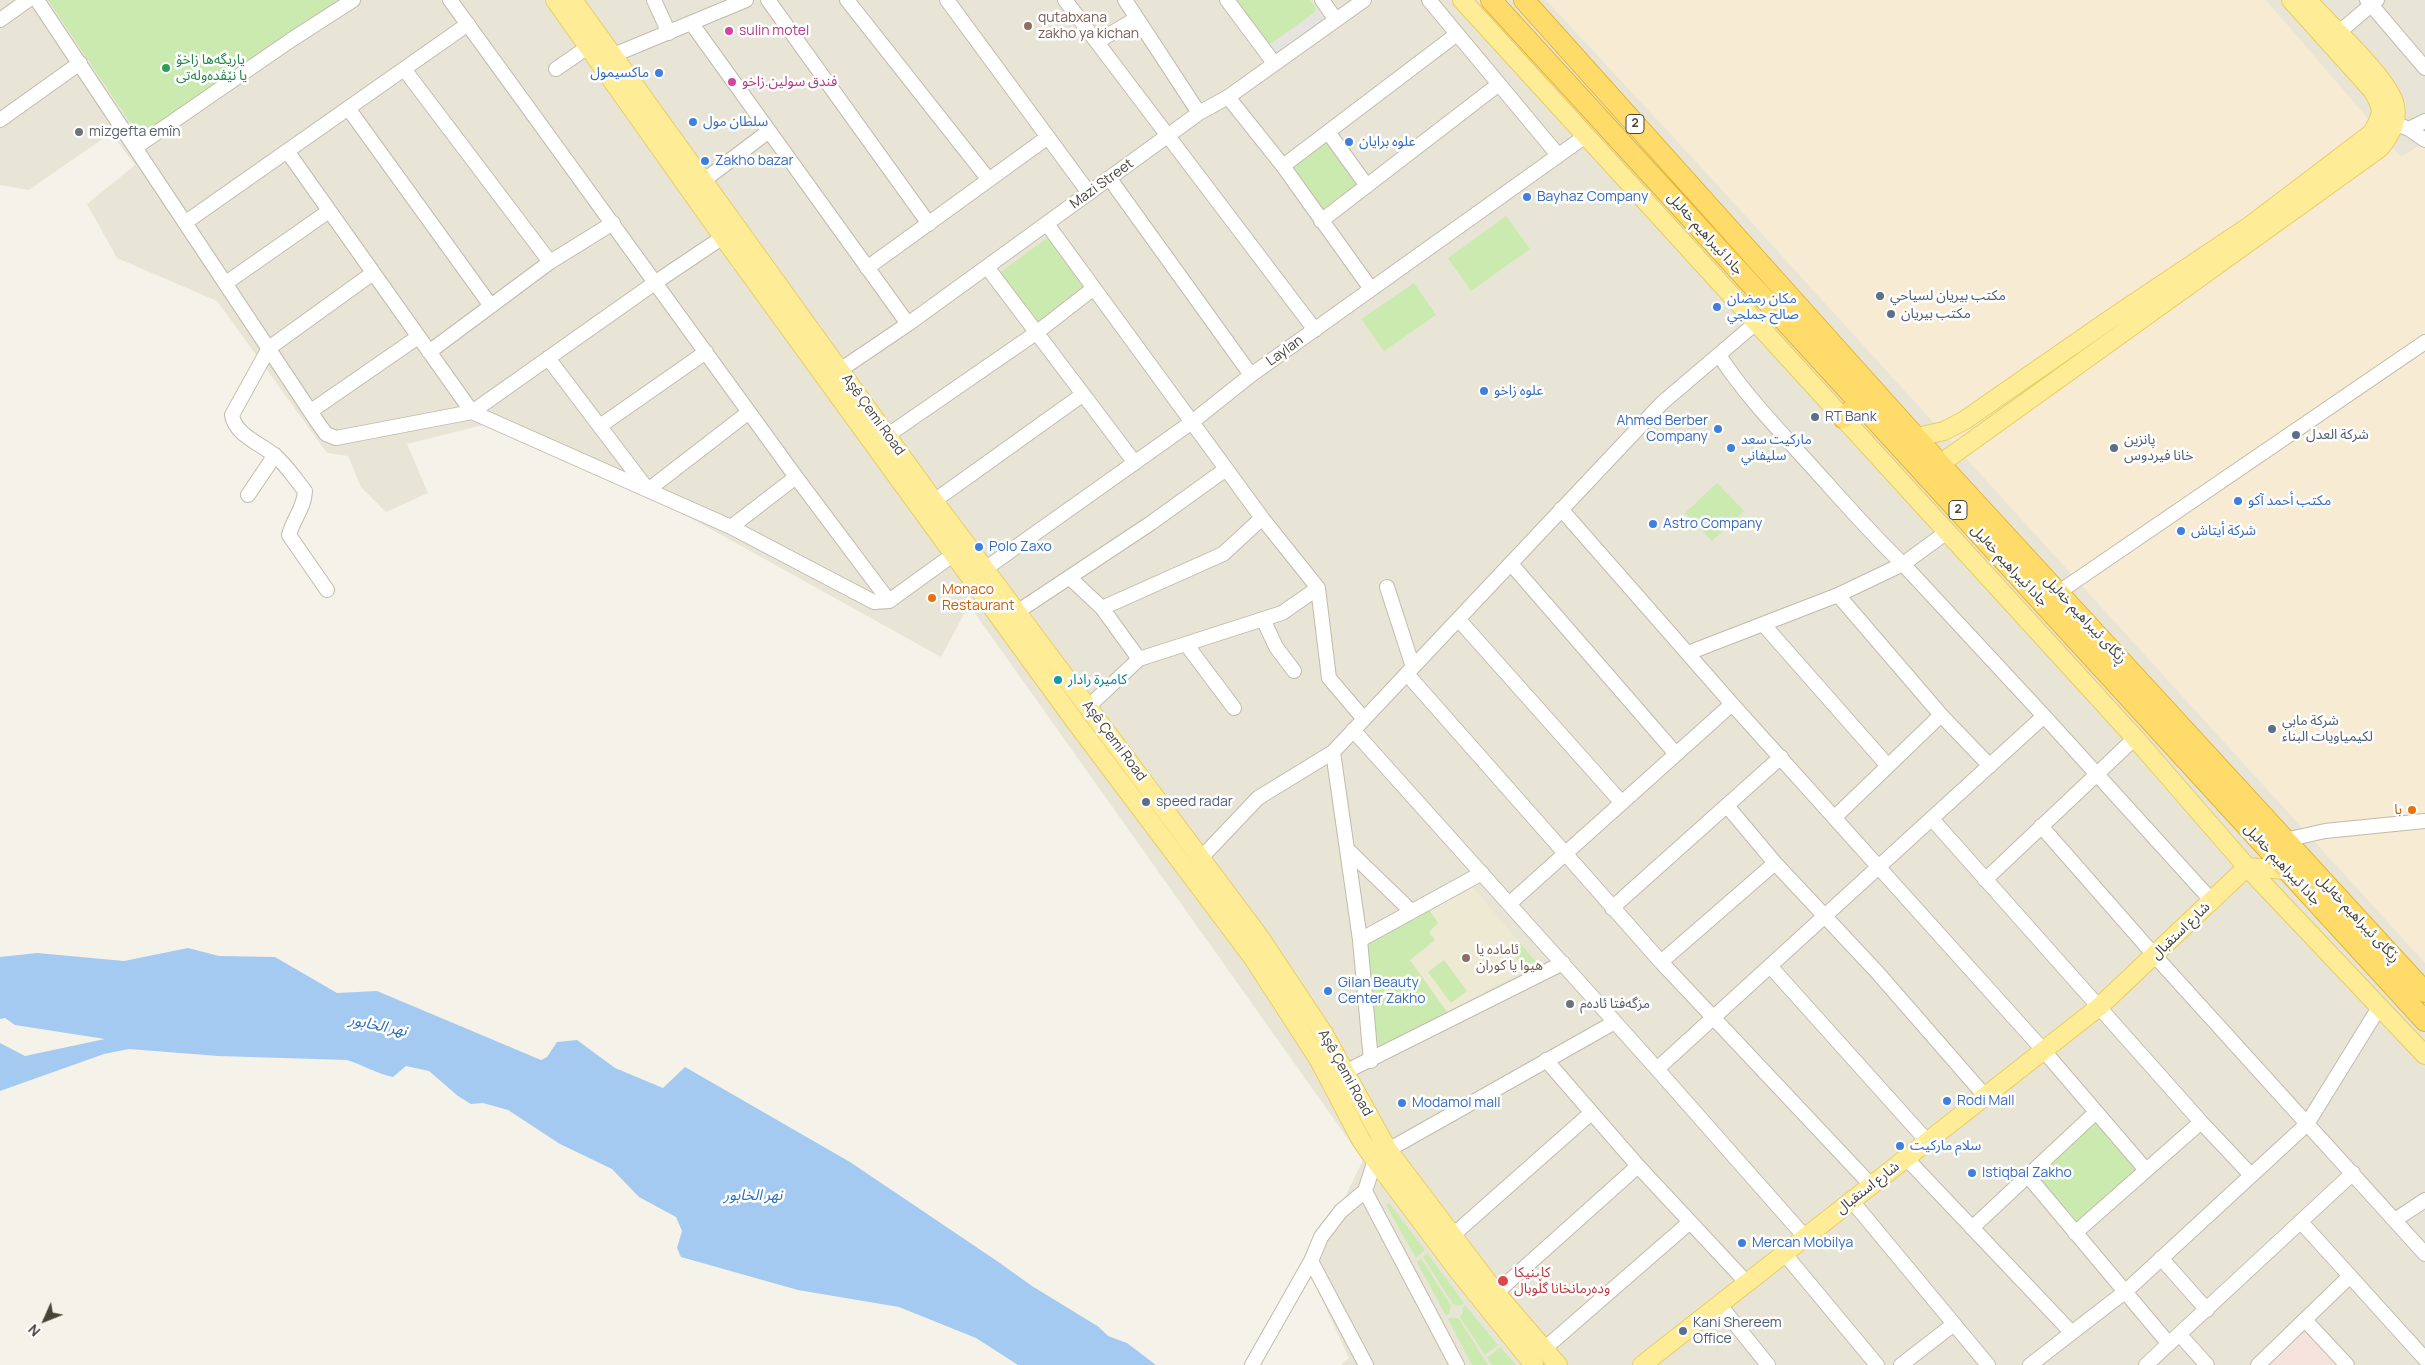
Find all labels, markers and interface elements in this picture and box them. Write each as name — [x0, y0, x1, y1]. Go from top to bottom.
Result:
place label: qutabxana zakho ya kichan — [1038, 10, 1139, 42]
marker: qutabxana zakho ya kichan — [1022, 20, 1034, 32]
place label: sulin motel — [739, 23, 809, 39]
marker: sulin motel — [723, 25, 735, 37]
place label: یاریگه‌ها زاخۆ یا نێڤده‌وله‌تی — [176, 52, 247, 84]
marker: یاریگه‌ها زاخۆ یا نێڤده‌وله‌تی — [160, 62, 172, 74]
place label: ماكسيمول — [590, 65, 649, 81]
marker: ماكسيمول — [653, 67, 665, 79]
place label: فندق سولين.زاخو — [742, 74, 837, 90]
marker: فندق سولين.زاخو — [726, 76, 738, 88]
place label: سلطان مول — [703, 114, 768, 130]
road number: 2 — [1626, 115, 1644, 134]
marker: سلطان مول — [687, 116, 699, 128]
place label: mizgefta emîn — [89, 124, 181, 140]
marker: mizgefta emîn — [73, 126, 85, 138]
place label: علوه برايان — [1359, 134, 1415, 150]
marker: علوه برايان — [1343, 136, 1355, 148]
place label: Zakho bazar — [715, 153, 794, 169]
marker: Zakho bazar — [699, 155, 711, 167]
street label: Mazi Street — [1067, 155, 1137, 213]
place label: Bayhaz Company — [1537, 189, 1648, 205]
street label: جادا ئیبراهیم خەلیل — [1663, 189, 1747, 279]
marker: Bayhaz Company — [1521, 191, 1533, 203]
place label: مكتب بيريان لسياحي — [1890, 288, 2006, 304]
marker: مكتب بيريان لسياحي — [1874, 290, 1886, 302]
place label: مكان رمضان صالح جملجي — [1727, 291, 1799, 324]
marker: مكان رمضان صالح جملجي — [1711, 301, 1723, 313]
place label: مكتب بيريان — [1901, 306, 1971, 322]
marker: مكتب بيريان — [1885, 308, 1897, 320]
street label: Laylan — [1263, 332, 1307, 370]
street label: Aşê Çemi Road — [838, 371, 908, 459]
place label: علوه زاخو — [1494, 383, 1543, 399]
marker: علوه زاخو — [1478, 385, 1490, 397]
place label: RT Bank — [1825, 409, 1877, 425]
marker: RT Bank — [1809, 411, 1821, 423]
place label: Ahmed Berber Company — [1616, 413, 1708, 446]
marker: Ahmed Berber Company — [1712, 423, 1724, 435]
place label: شركة العدل — [2306, 427, 2369, 443]
marker: شركة العدل — [2290, 429, 2302, 441]
place label: ماركيت سعد سليفاني — [1741, 432, 1812, 464]
place label: پانزين خانا فيردوس — [2124, 432, 2193, 464]
marker: ماركيت سعد سليفاني — [1725, 442, 1737, 454]
marker: پانزين خانا فيردوس — [2108, 442, 2120, 454]
place label: مكتب أحمد آكو — [2248, 493, 2331, 509]
marker: مكتب أحمد آكو — [2232, 495, 2244, 507]
road number: 2 — [1949, 500, 1967, 520]
place label: Astro Company — [1663, 516, 1762, 532]
marker: Astro Company — [1647, 518, 1659, 530]
street label: جادا ئیبراهیم خەلیل — [1967, 522, 2051, 610]
place label: شركة أيتاش — [2191, 523, 2256, 539]
marker: شركة أيتاش — [2175, 525, 2187, 537]
place label: Polo Zaxo — [989, 539, 1052, 555]
marker: Polo Zaxo — [973, 541, 985, 553]
street label: ڕێگای ئیبراهیم خەلیل — [2040, 573, 2130, 667]
place label: Monaco Restaurant — [942, 582, 1015, 614]
marker: Monaco Restaurant — [926, 592, 938, 604]
place label: كاميرة رادار — [1068, 672, 1127, 688]
marker: كاميرة رادار — [1052, 674, 1064, 686]
street label: Aşê Çemi Road — [1078, 697, 1150, 785]
place label: شركة مابي لكيمياويات البناء — [2282, 713, 2373, 746]
marker: شركة مابي لكيمياويات البناء — [2266, 723, 2278, 735]
place label: speed radar — [1156, 794, 1233, 810]
marker: speed radar — [1140, 796, 1152, 808]
place label: با — [2394, 802, 2402, 818]
marker: با — [2406, 804, 2418, 816]
street label: جادا ئیبراهیم خەلیل — [2240, 821, 2324, 909]
street label: ڕێگای ئیبراهیم خەلیل — [2313, 872, 2403, 966]
street label: شارع استقبال — [2148, 899, 2214, 963]
place label: ئاماده یا هیوا یا کوران — [1476, 942, 1543, 974]
marker: ئاماده یا هیوا یا کوران — [1460, 952, 1472, 964]
place label: Gilan Beauty Center Zakho — [1338, 975, 1426, 1008]
marker: Gilan Beauty Center Zakho — [1322, 985, 1334, 997]
place label: مزگەفتا ئادەم — [1580, 996, 1650, 1012]
marker: مزگەفتا ئادەم — [1564, 998, 1576, 1010]
water label: نهر الخابور — [347, 1011, 409, 1041]
street label: Aşê Çemi Road — [1314, 1027, 1376, 1119]
place label: Rodi Mall — [1957, 1093, 2015, 1109]
place label: Modamol mall — [1412, 1095, 1500, 1111]
marker: Rodi Mall — [1941, 1095, 1953, 1107]
marker: Modamol mall — [1396, 1097, 1408, 1109]
place label: سلام ماركيت — [1910, 1138, 1981, 1154]
marker: سلام ماركيت — [1894, 1140, 1906, 1152]
street label: شارع استقبال — [1833, 1158, 1903, 1218]
place label: Istiqbal Zakho — [1982, 1165, 2072, 1181]
marker: Istiqbal Zakho — [1966, 1167, 1978, 1179]
water label: نهر الخابور — [724, 1187, 782, 1205]
place label: Mercan Mobilya — [1752, 1235, 1853, 1251]
marker: Mercan Mobilya — [1736, 1237, 1748, 1249]
place label: کلینیکا ودەرمانخانا گڵوبال — [1514, 1265, 1610, 1298]
marker: کلینیکا ودەرمانخانا گڵوبال — [1496, 1274, 1510, 1288]
north arrow — [20, 1295, 70, 1345]
place label: Kani Shereem Office — [1693, 1315, 1782, 1348]
text: N — [24, 1321, 44, 1341]
marker: Kani Shereem Office — [1677, 1325, 1689, 1337]

